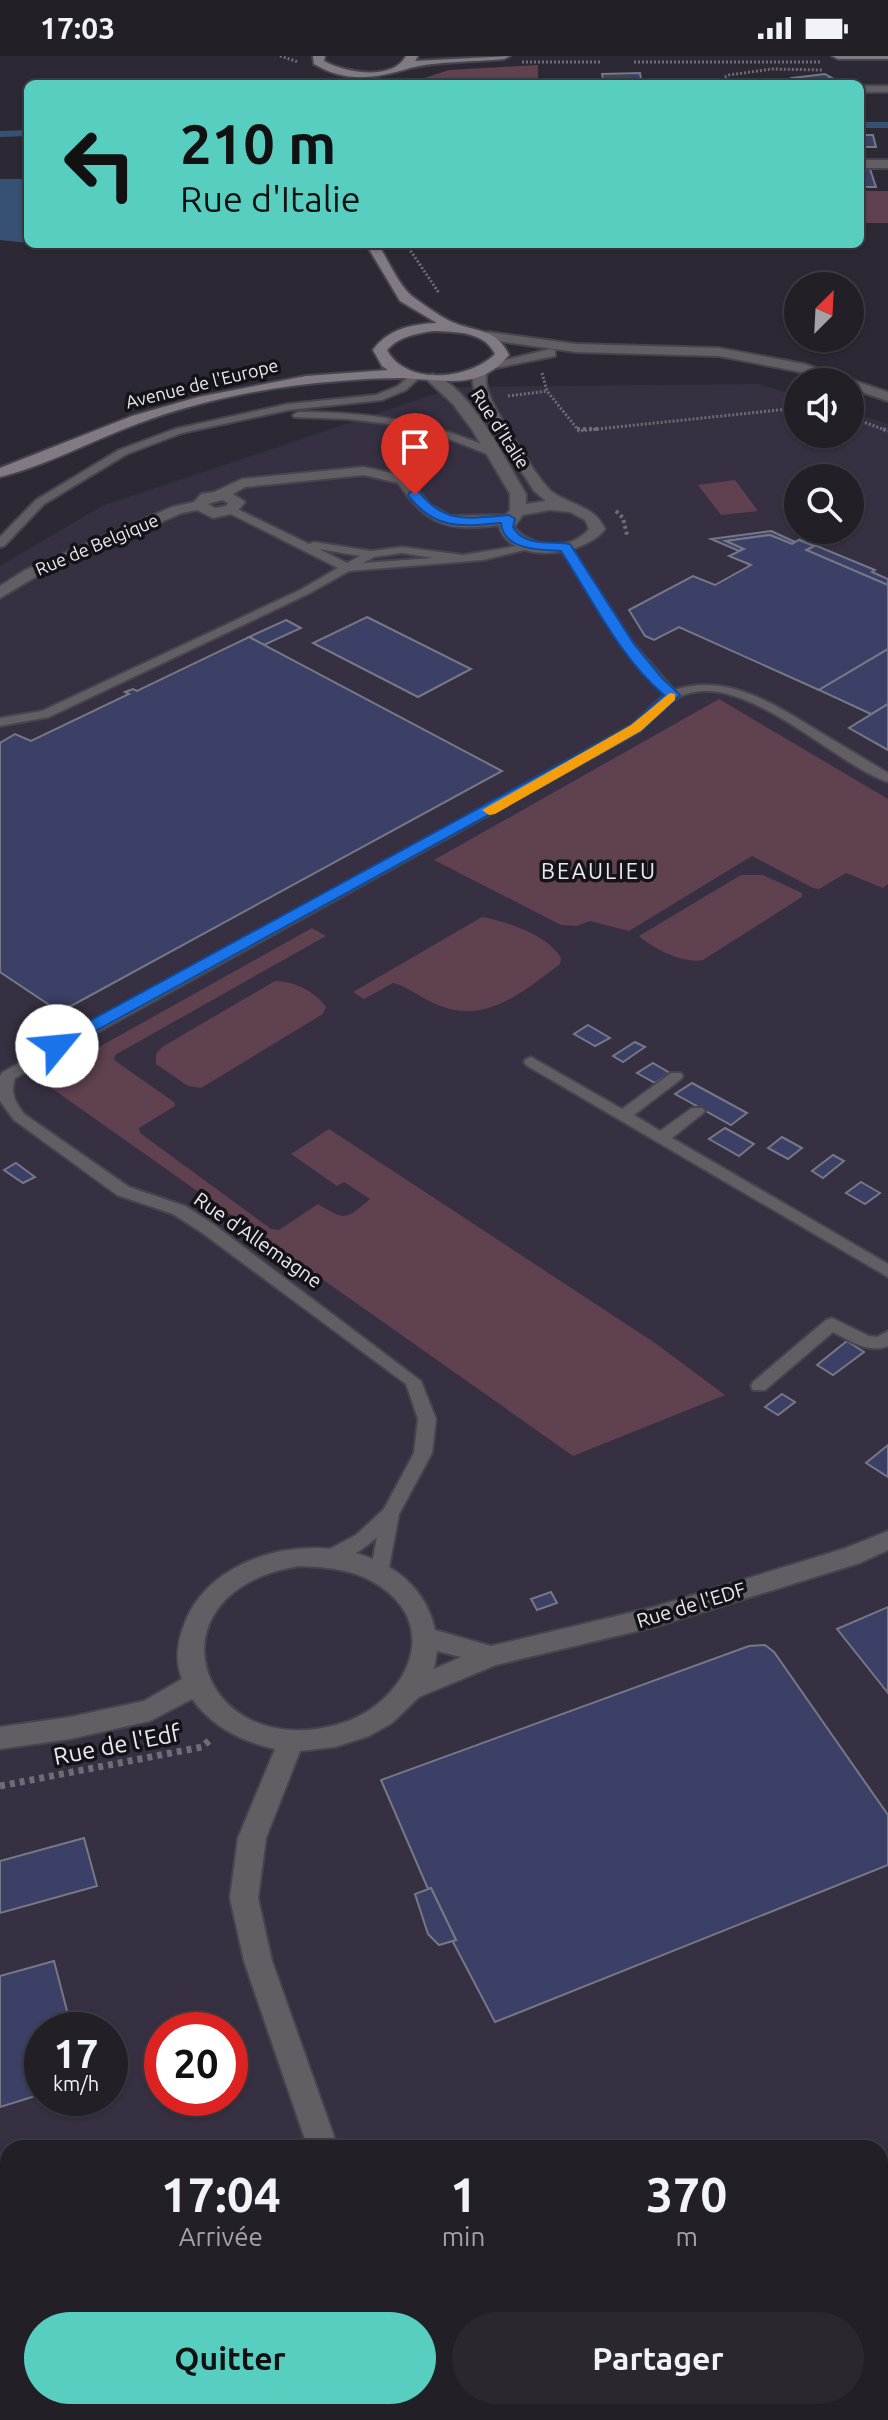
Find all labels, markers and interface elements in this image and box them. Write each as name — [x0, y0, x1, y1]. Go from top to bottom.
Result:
text: 17:03 — [40, 11, 115, 45]
icon: left — [48, 112, 152, 216]
text: 210 m — [180, 112, 336, 175]
text: Rue d'Italie — [180, 178, 361, 219]
north arrow — [784, 272, 864, 352]
map controls — [784, 272, 864, 544]
street label: Avenue de l'Europe — [123, 354, 280, 412]
button: sound — [784, 368, 864, 448]
street label: Rue d'Italie — [468, 385, 534, 472]
pin — [381, 413, 449, 495]
icon: arrive — [393, 425, 437, 469]
button: search — [784, 464, 864, 544]
street label: Rue de Belgique — [32, 509, 161, 579]
district label: BEAULIEU — [541, 858, 657, 883]
position arrow — [15, 1004, 99, 1088]
street label: Rue d'Allemagne — [190, 1187, 327, 1292]
street label: Rue de l'EDF — [634, 1577, 748, 1632]
street label: Rue de l'Edf — [51, 1719, 183, 1770]
speed limit sign: 20 — [144, 2012, 248, 2116]
text: 17 — [53, 2031, 99, 2076]
text: km/h — [53, 2072, 99, 2095]
text: 17:04 — [161, 2167, 281, 2221]
text: 1 — [450, 2167, 477, 2221]
text: 370 — [646, 2167, 727, 2221]
text: Arrivée — [179, 2222, 263, 2251]
text: min — [442, 2222, 485, 2251]
text: m — [675, 2222, 698, 2251]
button: Quitter — [24, 2312, 436, 2404]
button: Partager — [452, 2312, 864, 2404]

